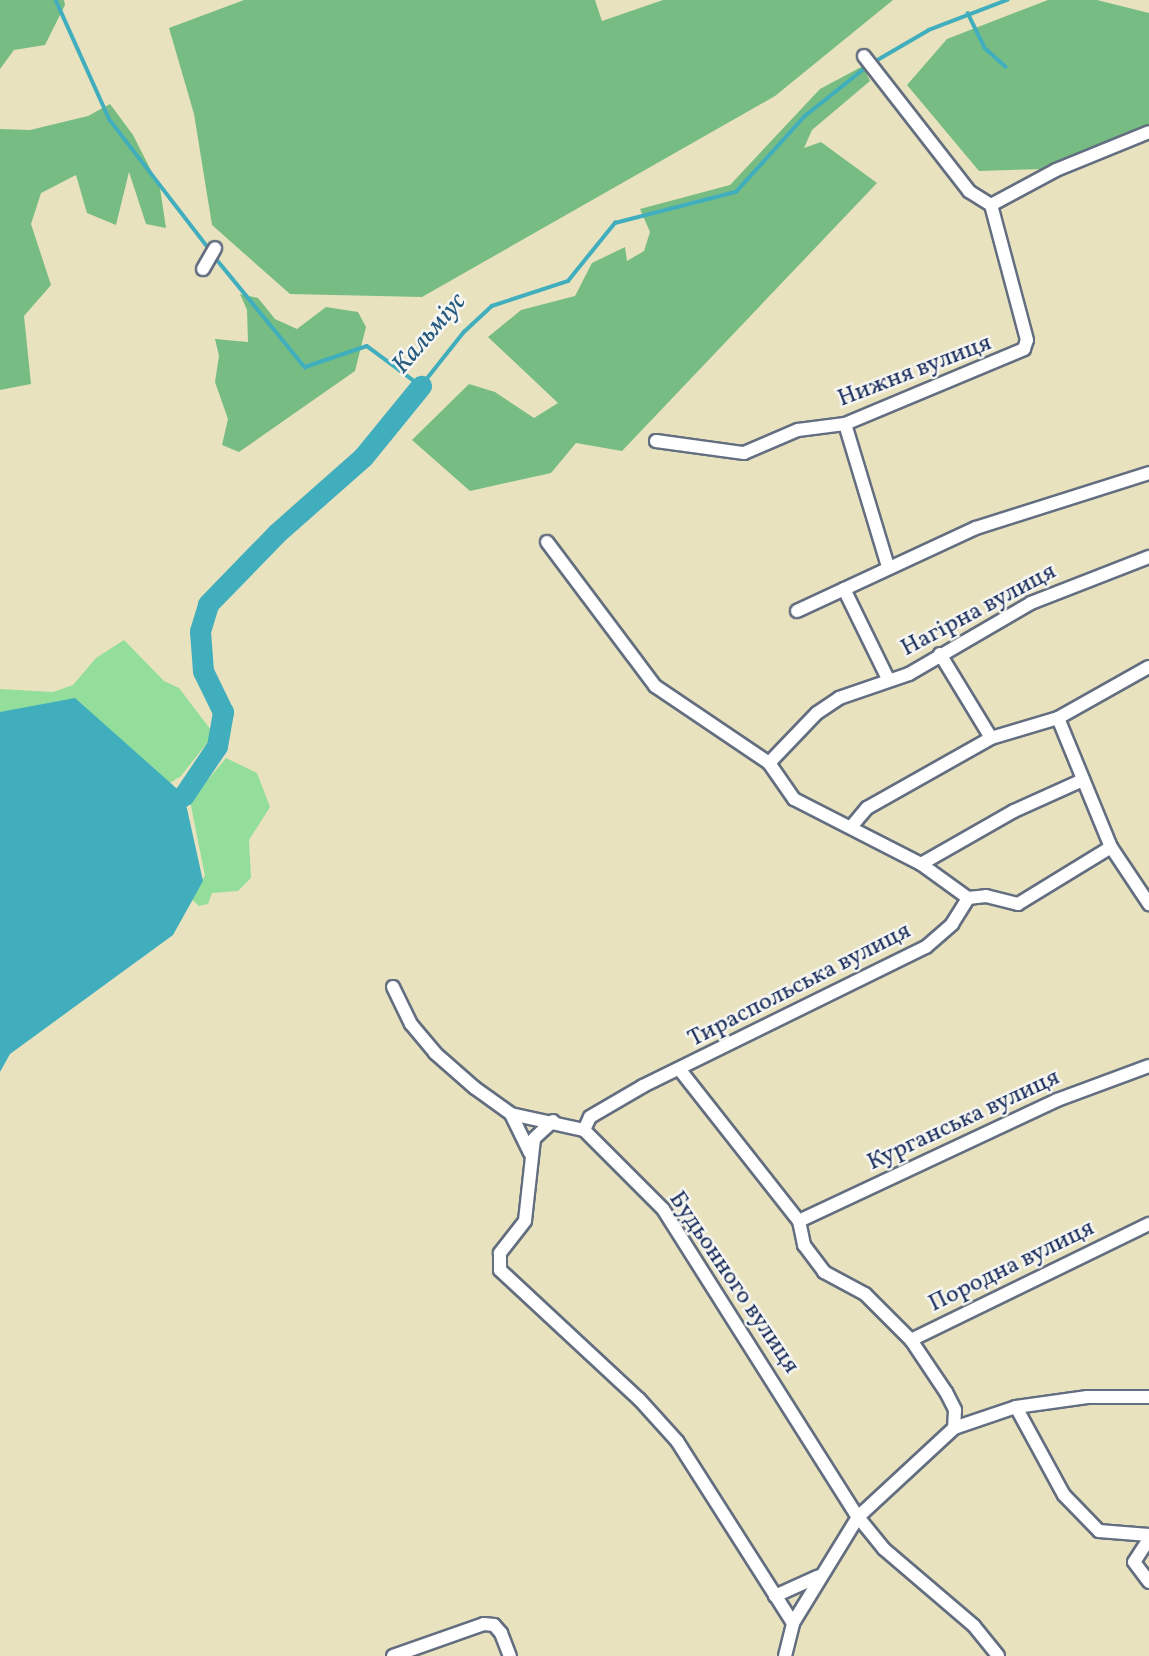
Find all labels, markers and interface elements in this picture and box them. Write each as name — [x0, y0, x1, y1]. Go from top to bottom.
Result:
water label: Кальміус — [386, 287, 474, 381]
street label: Нижня вулиця — [834, 329, 996, 415]
street label: Нагірна вулиця — [897, 558, 1061, 664]
street label: Тираспольська вулиця — [684, 917, 916, 1055]
street label: Курганська вулиця — [863, 1064, 1065, 1178]
street label: Будьонного вулиця — [661, 1186, 805, 1380]
street label: Породна вулиця — [925, 1214, 1099, 1320]

